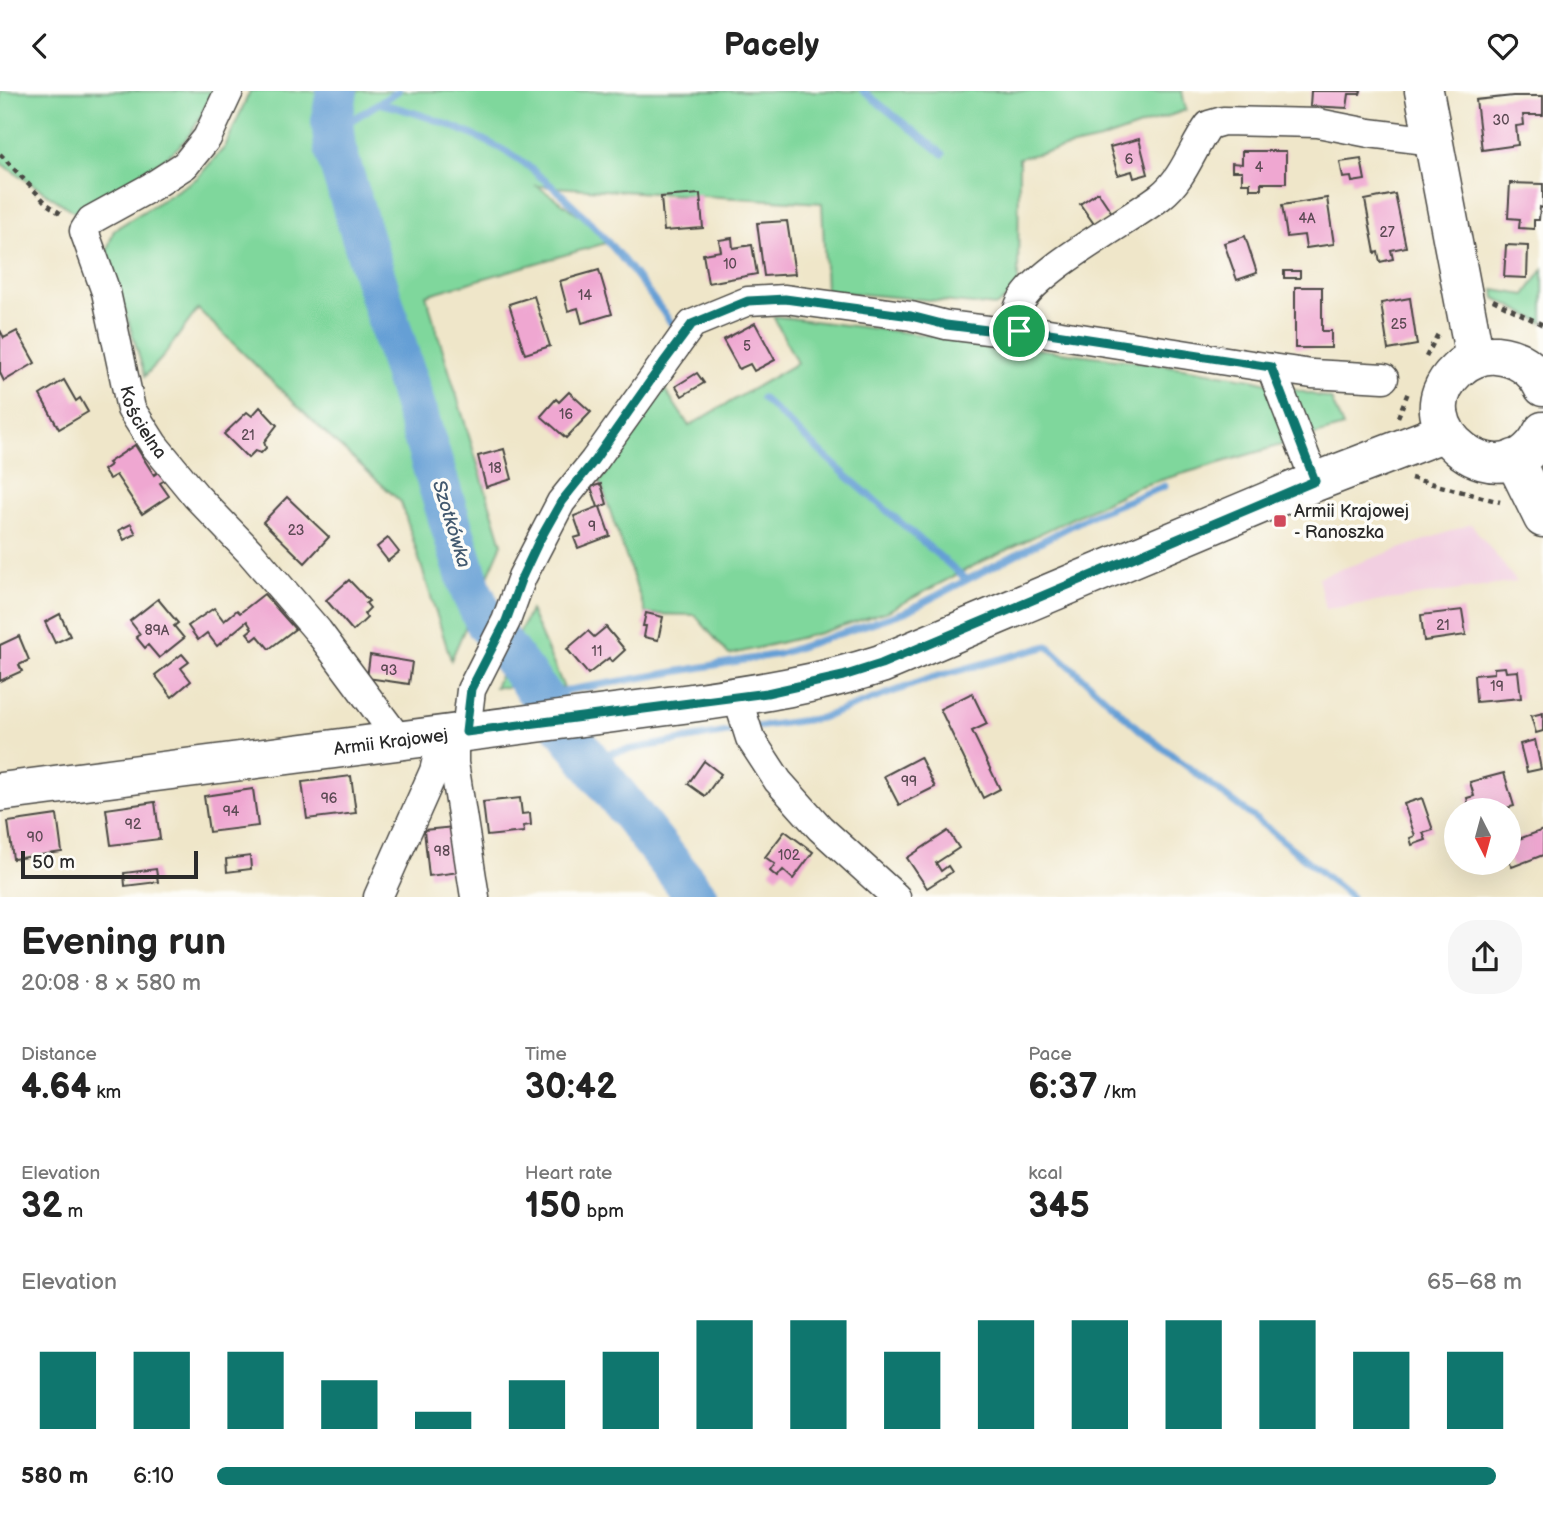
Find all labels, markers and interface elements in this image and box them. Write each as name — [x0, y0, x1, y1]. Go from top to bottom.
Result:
text: Pacely — [724, 26, 819, 65]
icon: back — [21, 27, 59, 65]
icon: heart — [1484, 27, 1522, 65]
house number: 30 — [1493, 112, 1509, 129]
house number: 6 — [1125, 151, 1134, 168]
house number: 4 — [1255, 159, 1264, 176]
house number: 4A — [1298, 210, 1316, 227]
house number: 27 — [1379, 224, 1395, 241]
house number: 10 — [723, 256, 737, 273]
house number: 14 — [578, 287, 592, 304]
pin — [989, 301, 1049, 361]
icon: arrive — [1000, 312, 1038, 350]
house number: 25 — [1391, 316, 1407, 333]
house number: 5 — [743, 338, 751, 355]
street label: Kościelna — [116, 384, 171, 463]
house number: 16 — [559, 406, 573, 423]
house number: 21 — [241, 427, 255, 444]
house number: 18 — [488, 460, 502, 477]
water label: Szotkówka — [427, 478, 475, 570]
place label: Armii Krajowej - Ranoszka — [1294, 501, 1409, 543]
marker: Armii Krajowej - Ranoszka — [1272, 513, 1288, 529]
house number: 9 — [588, 518, 596, 535]
house number: 23 — [288, 522, 304, 539]
house number: 21 — [1436, 617, 1450, 634]
house number: 89A — [145, 622, 170, 639]
house number: 11 — [592, 643, 602, 660]
house number: 93 — [381, 662, 397, 679]
house number: 19 — [1490, 678, 1504, 695]
street label: Armii Krajowej — [332, 724, 449, 759]
house number: 99 — [901, 773, 917, 790]
house number: 96 — [321, 790, 338, 807]
north arrow — [1444, 798, 1521, 875]
map controls — [1444, 798, 1521, 875]
house number: 94 — [223, 803, 240, 820]
house number: 92 — [125, 816, 142, 833]
house number: 90 — [27, 829, 43, 846]
house number: 98 — [434, 843, 450, 860]
house number: 102 — [778, 847, 801, 864]
scale bar — [21, 848, 198, 879]
text: 50 m — [32, 851, 75, 874]
text: Evening run — [21, 920, 226, 965]
button: share — [1448, 920, 1522, 994]
text: 20:08 · 8 × 580 m — [21, 969, 201, 997]
text: Distance — [21, 1043, 97, 1066]
text: Time — [525, 1043, 567, 1066]
text: Pace — [1028, 1043, 1072, 1066]
text: 4.64 — [21, 1066, 91, 1109]
text: 30:42 — [525, 1066, 617, 1109]
text: 6:37 — [1028, 1066, 1098, 1109]
text: km — [91, 1081, 121, 1104]
text: /km — [1098, 1081, 1136, 1104]
text: Elevation — [21, 1162, 100, 1185]
text: Heart rate — [525, 1162, 612, 1185]
text: kcal — [1028, 1162, 1062, 1185]
text: 32 — [21, 1185, 62, 1228]
text: 150 — [525, 1185, 581, 1228]
text: 345 — [1028, 1185, 1090, 1228]
text: m — [62, 1200, 83, 1223]
text: bpm — [581, 1200, 624, 1223]
text: Elevation — [21, 1268, 117, 1296]
text: 65–68 m — [1427, 1268, 1522, 1296]
text: 580 m — [21, 1462, 88, 1490]
text: 6:10 — [133, 1462, 174, 1490]

